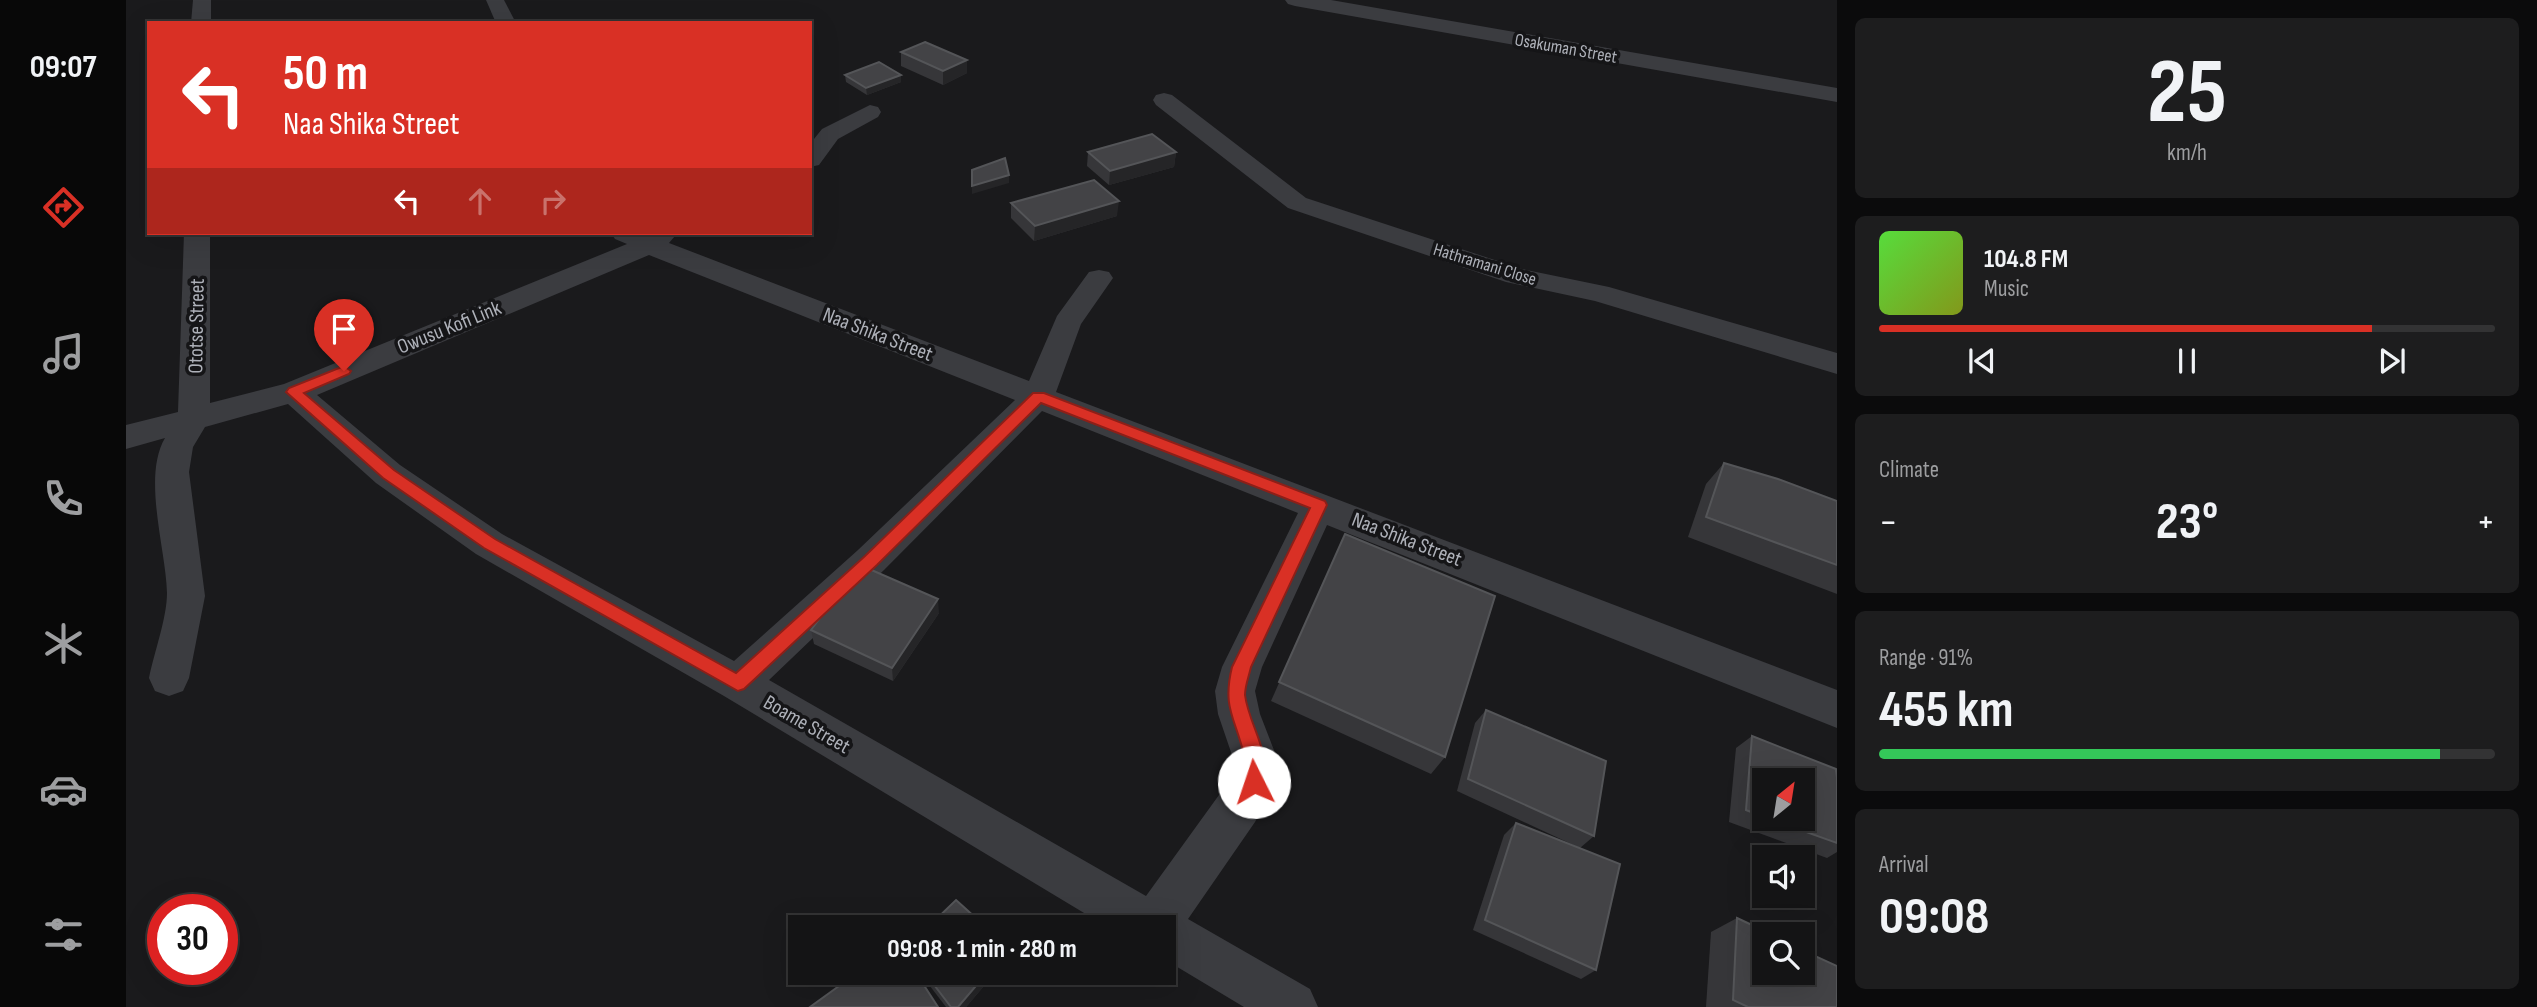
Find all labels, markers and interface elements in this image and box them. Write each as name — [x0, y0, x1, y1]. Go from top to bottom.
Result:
street label: Osakuman Street — [1513, 29, 1619, 68]
text: 25 — [2147, 39, 2227, 148]
text: 50 m — [283, 45, 368, 104]
text: 09:07 — [30, 48, 96, 87]
icon: left — [168, 49, 259, 140]
text: Naa Shika Street — [283, 105, 460, 144]
text: km/h — [2167, 139, 2207, 167]
icon: left — [388, 182, 426, 220]
icon: ahead — [461, 182, 499, 220]
icon: right — [534, 182, 572, 220]
icon: directions — [39, 183, 88, 232]
street label: Hathramani Close — [1431, 239, 1539, 290]
text: 104.8 FM — [1984, 244, 2068, 275]
text: Music — [1984, 275, 2029, 303]
street label: Ototse Street — [183, 278, 210, 374]
street label: Owusu Kofi Link — [394, 295, 505, 360]
pin — [314, 299, 374, 371]
street label: Naa Shika Street — [819, 302, 936, 367]
icon: arrive — [325, 310, 363, 348]
icon: music — [39, 329, 88, 378]
icon: previous — [1963, 342, 2001, 380]
icon: pause — [2168, 342, 2206, 380]
icon: next — [2373, 342, 2411, 380]
text: Climate — [1879, 456, 1939, 484]
icon: phone — [39, 474, 88, 523]
text: 23° — [2156, 491, 2218, 554]
text: − — [1879, 500, 1898, 545]
text: + — [2476, 500, 2495, 545]
street label: Naa Shika Street — [1348, 507, 1465, 572]
icon: climate — [39, 619, 88, 668]
text: Range · 91% — [1879, 644, 1973, 672]
text: 455 km — [1879, 679, 2013, 742]
street label: Boame Street — [759, 690, 854, 759]
position arrow — [1217, 745, 1291, 819]
icon: car — [39, 765, 88, 814]
north arrow — [1752, 768, 1815, 831]
map controls — [1752, 768, 1815, 985]
button: sound — [1752, 845, 1815, 908]
text: Arrival — [1879, 851, 1928, 879]
text: 09:08 — [1879, 886, 1989, 949]
speed limit sign: 30 — [147, 894, 238, 985]
icon: filters — [39, 910, 88, 959]
button: search — [1752, 922, 1815, 985]
text: 09:08 · 1 min · 280 m — [887, 934, 1077, 965]

